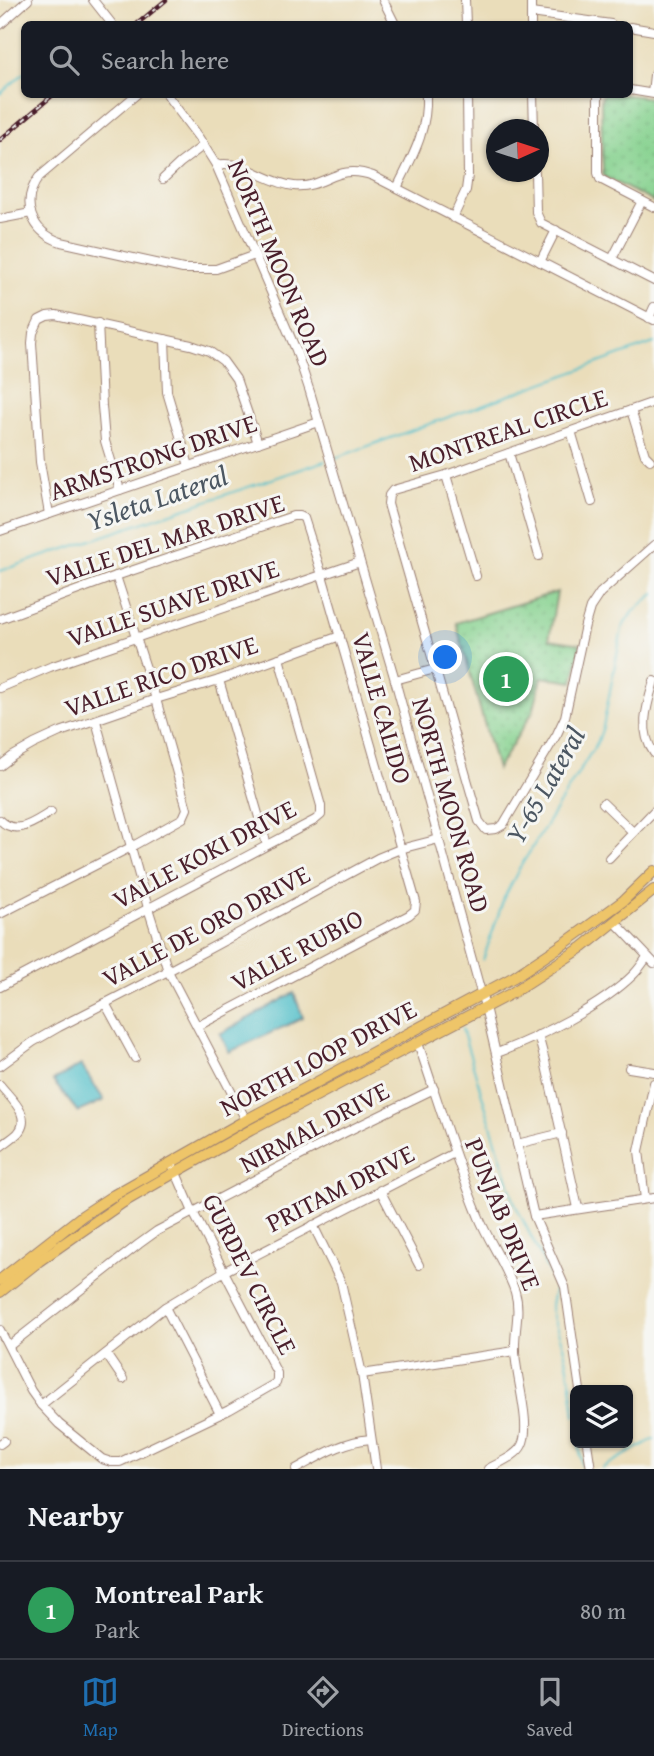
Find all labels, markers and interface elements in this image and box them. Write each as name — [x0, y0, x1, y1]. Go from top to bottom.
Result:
search box — [21, 21, 633, 98]
text: Search here — [101, 40, 229, 79]
icon: search — [45, 41, 83, 79]
north arrow — [486, 119, 549, 182]
street label: NORTH MOON ROAD — [218, 153, 341, 373]
street label: MONTREAL CIRCLE — [403, 377, 613, 482]
street label: ARMSTRONG DRIVE — [44, 403, 262, 510]
water label: Ysleta Lateral — [81, 454, 233, 541]
street label: VALLE DEL MAR DRIVE — [41, 483, 289, 596]
street label: VALLE SUAVE DRIVE — [62, 548, 284, 657]
street label: VALLE RICO DRIVE — [59, 624, 263, 727]
street label: VALLE CALIDO — [342, 628, 423, 788]
your location — [428, 640, 462, 674]
pin: 1 — [483, 653, 529, 705]
street label: NORTH MOON ROAD — [402, 693, 501, 917]
water label: Y-65 Lateral — [495, 718, 595, 851]
street label: VALLE KOKI DRIVE — [105, 789, 303, 918]
street label: VALLE DE ORO DRIVE — [95, 854, 317, 997]
street label: VALLE RUBIO — [224, 898, 370, 1001]
street label: NORTH LOOP DRIVE — [213, 989, 423, 1126]
street label: NIRMAL DRIVE — [232, 1071, 395, 1182]
street label: PUNJAB DRIVE — [455, 1132, 552, 1296]
street label: PRITAM DRIVE — [259, 1133, 421, 1242]
street label: GURDEV CIRCLE — [193, 1186, 308, 1361]
map controls — [570, 1385, 633, 1448]
button: layers — [570, 1385, 633, 1448]
text: Nearby — [28, 1493, 124, 1537]
text: Montreal Park — [95, 1574, 263, 1613]
text: 1 — [45, 1594, 57, 1627]
text: 80 m — [580, 1594, 626, 1627]
text: Park — [95, 1613, 139, 1646]
tab: Map — [81, 1673, 119, 1743]
tab: Directions — [282, 1673, 364, 1743]
tab: Saved — [527, 1673, 573, 1743]

